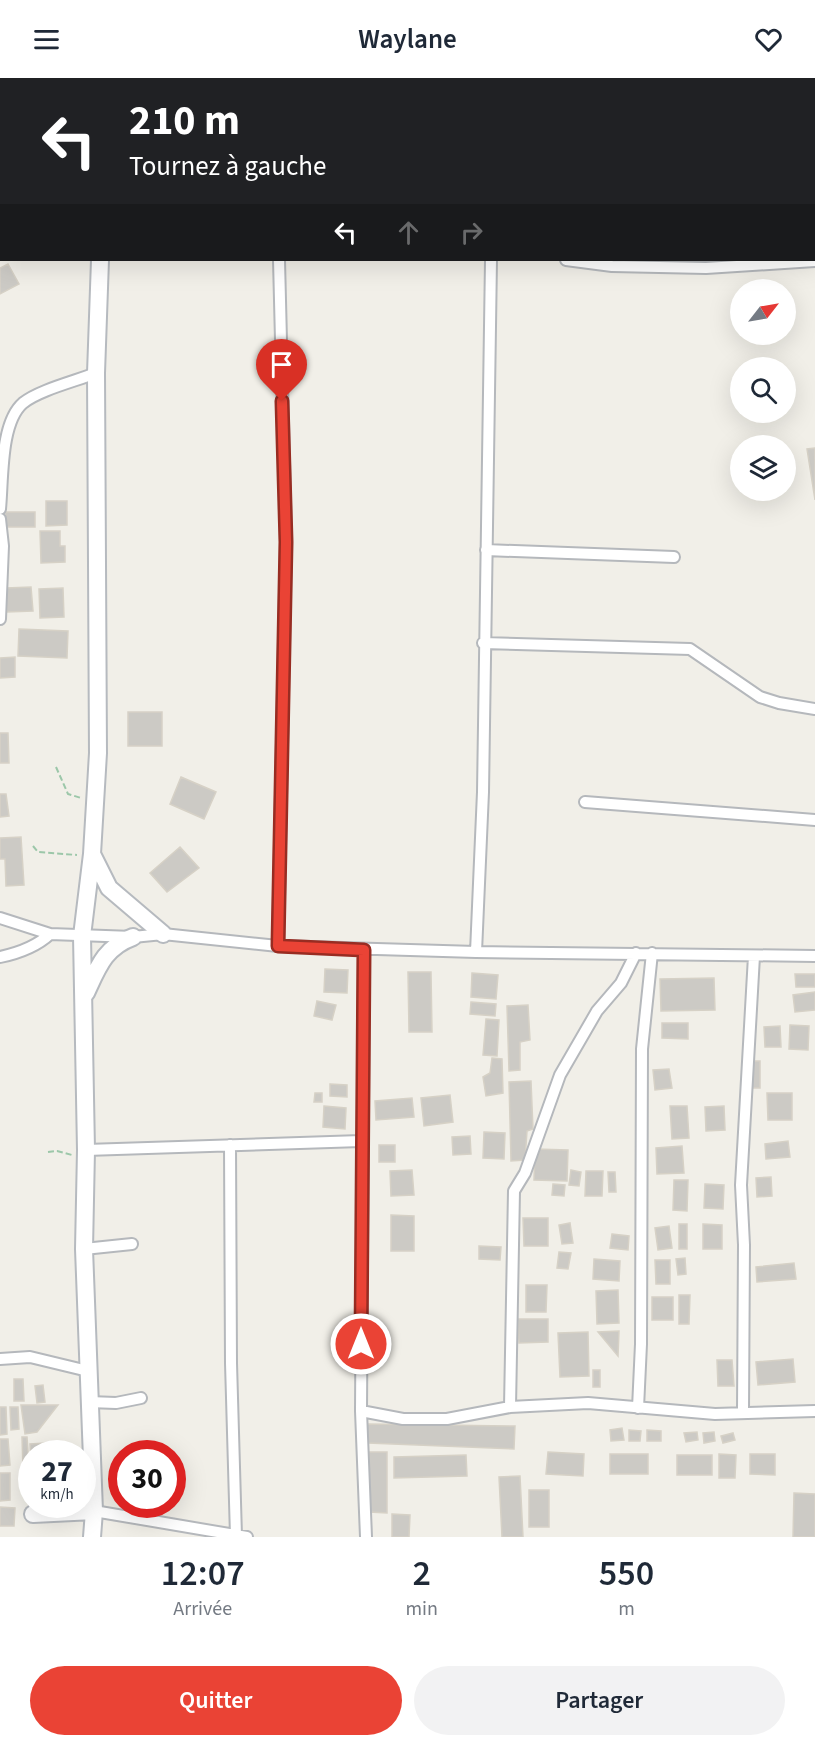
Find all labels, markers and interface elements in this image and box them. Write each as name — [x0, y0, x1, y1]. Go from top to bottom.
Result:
text: Waylane — [358, 20, 457, 59]
icon: menu — [30, 23, 63, 56]
icon: heart — [752, 23, 785, 56]
text: 210 m — [129, 91, 240, 151]
icon: left — [30, 102, 108, 180]
text: Tournez à gauche — [129, 147, 326, 186]
icon: left — [329, 216, 362, 249]
icon: ahead — [392, 216, 425, 249]
icon: right — [455, 216, 488, 249]
north arrow — [730, 279, 796, 345]
map controls — [730, 279, 796, 501]
pin — [256, 339, 307, 401]
icon: arrive — [265, 348, 298, 381]
button: search — [730, 357, 796, 423]
button: layers — [730, 435, 796, 501]
position arrow — [329, 1312, 393, 1376]
speed limit sign: 30 — [108, 1440, 186, 1518]
text: 27 — [41, 1450, 73, 1493]
text: km/h — [40, 1484, 74, 1505]
text: 12:07 — [161, 1548, 245, 1599]
text: 2 — [412, 1548, 431, 1599]
text: 550 — [599, 1548, 654, 1599]
text: Arrivée — [173, 1595, 232, 1623]
text: min — [405, 1595, 438, 1623]
text: m — [618, 1595, 635, 1623]
button: Quitter — [30, 1666, 402, 1735]
button: Partager — [414, 1666, 785, 1735]

